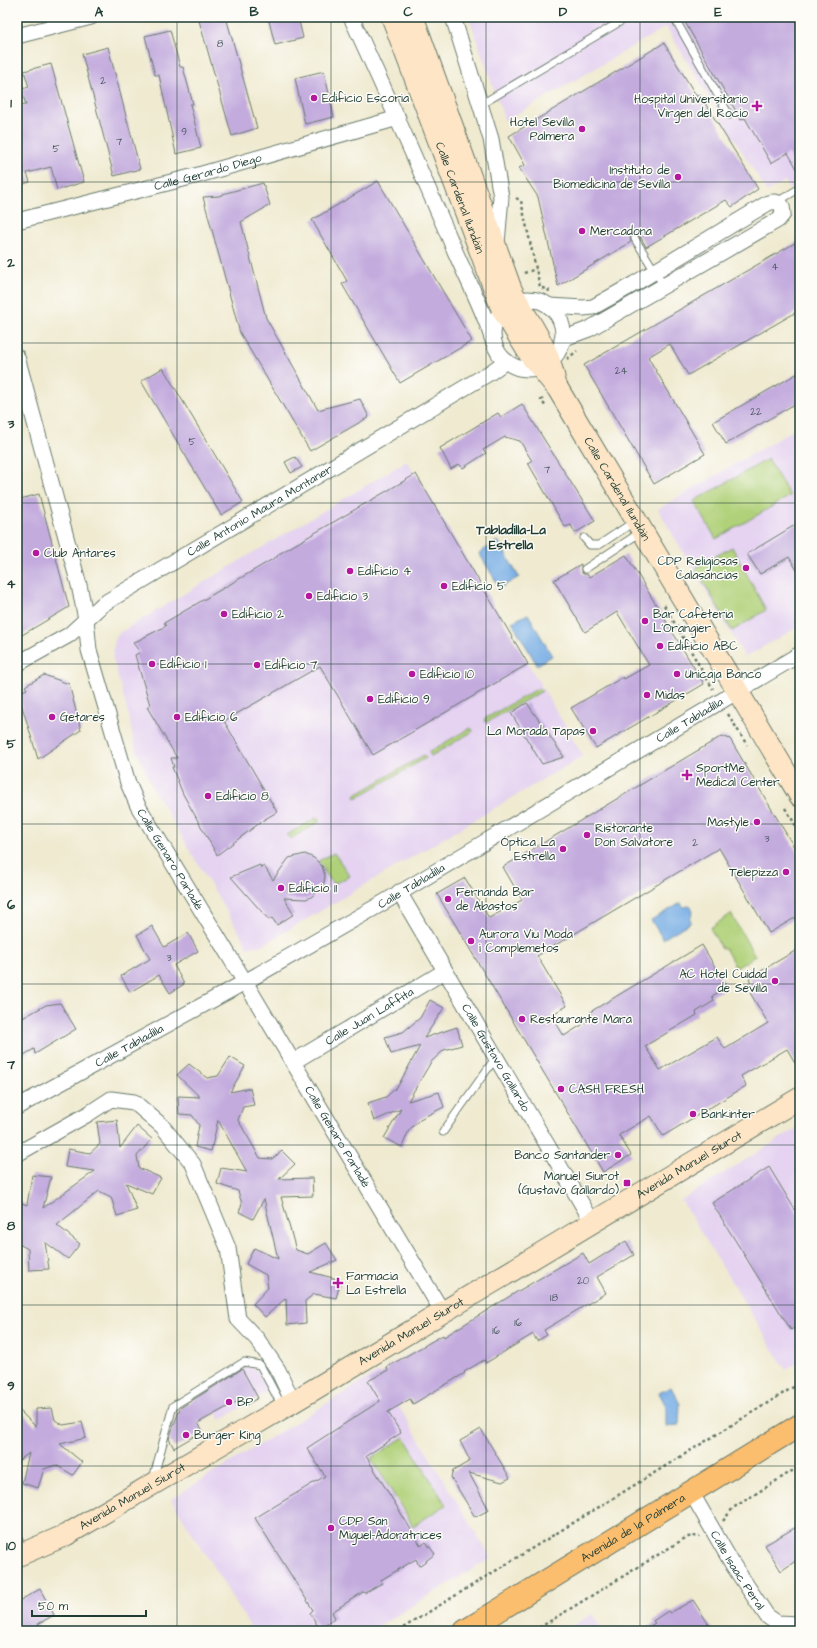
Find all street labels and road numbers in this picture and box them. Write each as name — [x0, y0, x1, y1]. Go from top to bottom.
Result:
street label: Calle Cardenal Ilundáin — [431, 139, 488, 256]
street label: Calle Gerardo Diego — [152, 149, 264, 195]
street label: Calle Cardenal Ilundáin — [579, 434, 654, 544]
street label: Calle Antonio Maura Montaner — [184, 460, 336, 561]
street label: Calle Tabladilla — [653, 694, 727, 747]
street label: Calle Genaro Parladé — [133, 805, 207, 914]
street label: Calle Tabladilla — [375, 860, 448, 913]
street label: Calle Juan Laffita — [322, 984, 417, 1050]
street label: Calle Gustavo Gallardo — [457, 1001, 534, 1115]
street label: Calle Tabladilla — [92, 1020, 167, 1072]
street label: Calle Genaro Parladé — [300, 1083, 374, 1191]
street label: Avenida Manuel Siurot — [633, 1127, 745, 1203]
street label: Avenida Manuel Siurot — [355, 1293, 467, 1370]
street label: Avenida Manuel Siurot — [76, 1459, 189, 1534]
street label: Avenida de la Palmera — [578, 1490, 689, 1567]
street label: Calle Isaac Peral — [706, 1527, 769, 1614]

